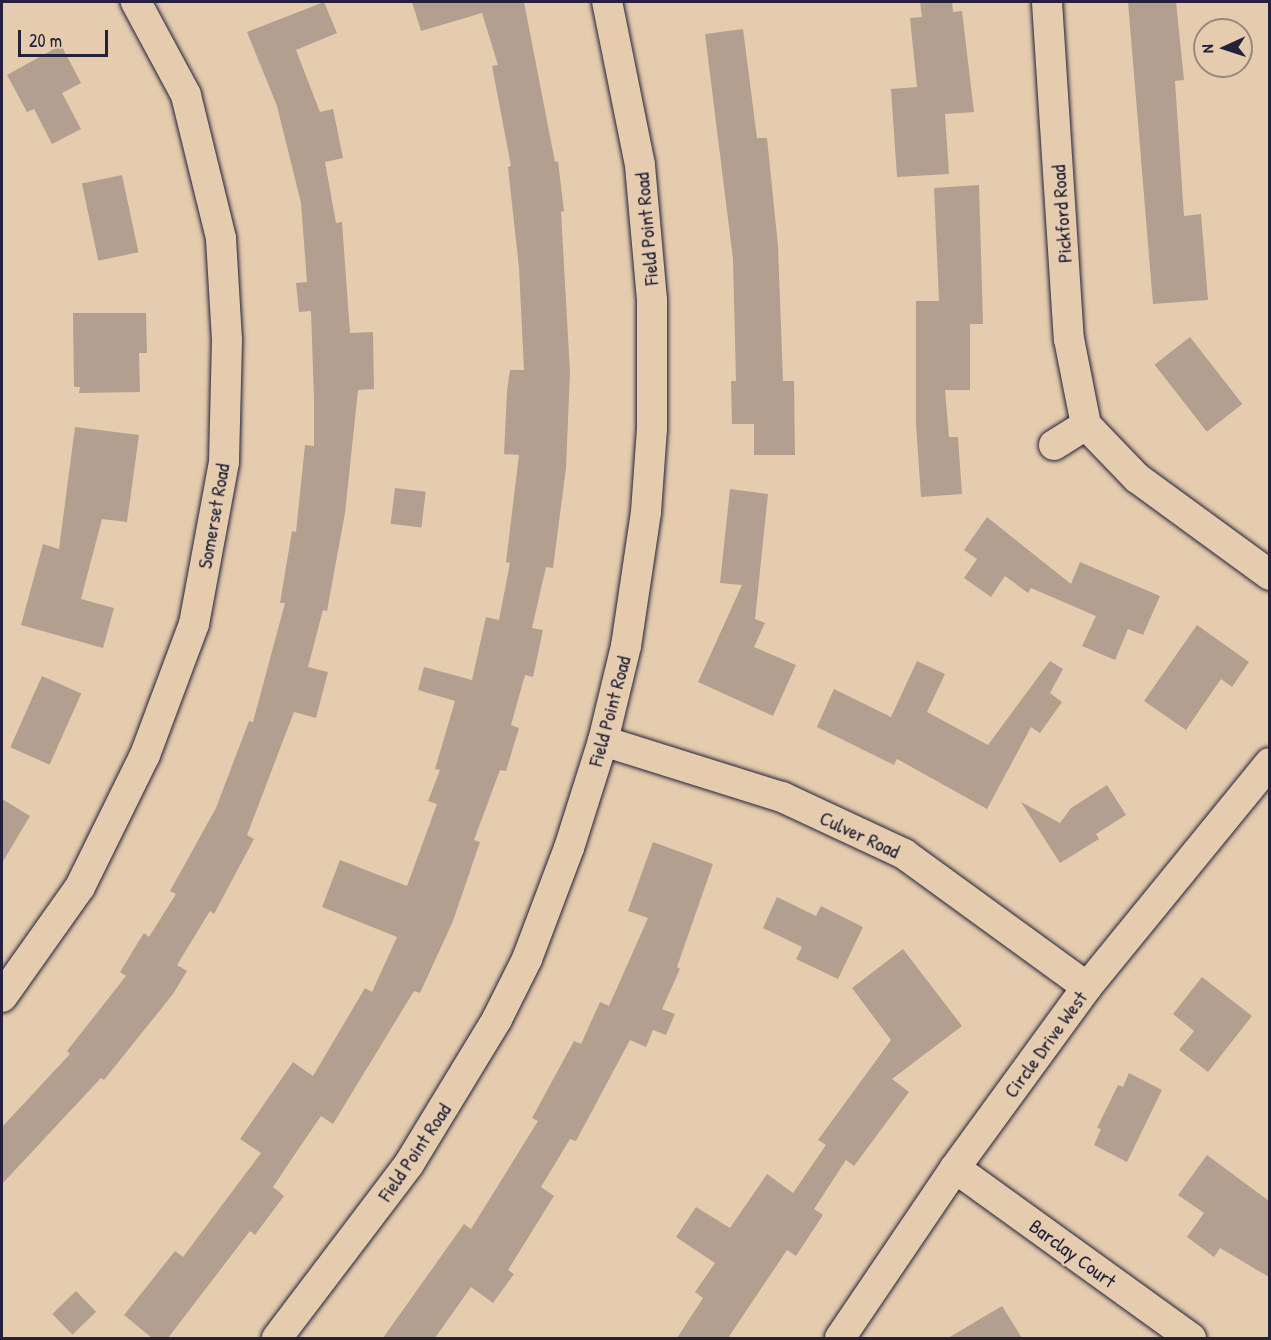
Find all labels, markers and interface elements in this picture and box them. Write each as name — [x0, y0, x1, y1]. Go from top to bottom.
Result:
scale bar — [21, 18, 111, 56]
north arrow — [1193, 18, 1253, 78]
text: 20 m — [29, 28, 62, 53]
text: N — [1196, 44, 1218, 54]
street label: Pickford Road — [1046, 164, 1076, 264]
street label: Field Point Road — [629, 172, 663, 286]
street label: Somerset Road — [192, 462, 234, 570]
street label: Field Point Road — [583, 653, 635, 769]
street label: Culver Road — [816, 805, 904, 863]
street label: Circle Drive West — [998, 986, 1092, 1102]
street label: Field Point Road — [372, 1098, 456, 1206]
street label: Barclay Court — [1025, 1214, 1121, 1292]

